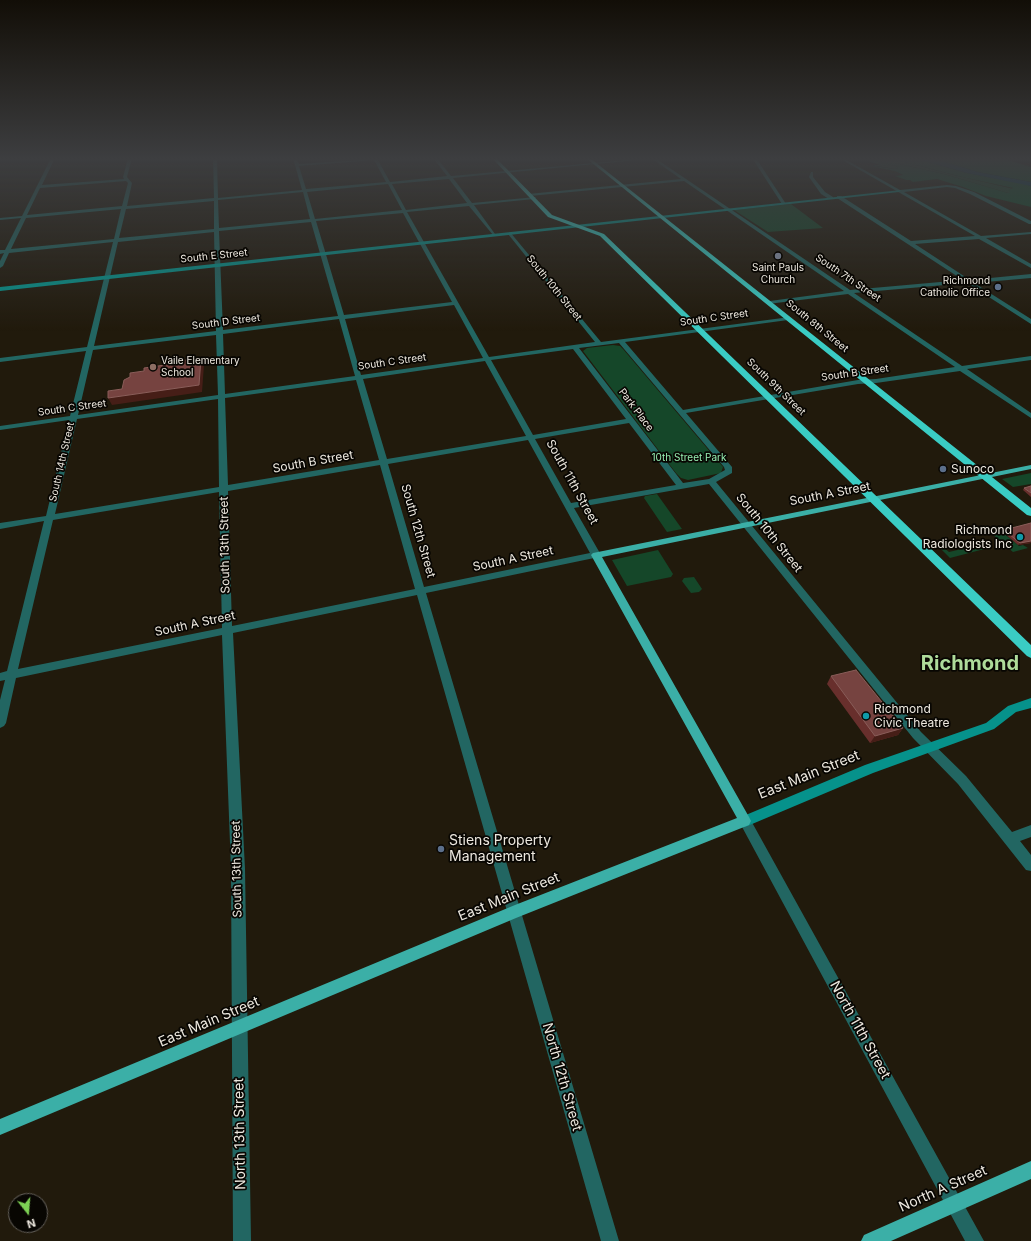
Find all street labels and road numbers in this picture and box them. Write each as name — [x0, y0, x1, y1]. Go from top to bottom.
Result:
street label: South E Street — [180, 247, 248, 265]
street label: South 7th Street — [813, 252, 883, 304]
street label: South 10th Street — [524, 253, 584, 323]
street label: South 8th Street — [783, 297, 851, 355]
street label: South C Street — [679, 307, 749, 329]
street label: South D Street — [191, 312, 261, 332]
street label: South C Street — [357, 351, 427, 373]
street label: South 9th Street — [744, 356, 808, 418]
street label: South B Street — [821, 362, 889, 384]
street label: Park Place — [616, 386, 656, 434]
street label: South C Street — [37, 397, 107, 419]
street label: South 14th Street — [47, 421, 77, 503]
street label: South 11th Street — [543, 437, 601, 527]
street label: South B Street — [272, 448, 354, 476]
street label: South A Street — [788, 479, 872, 509]
street label: South 12th Street — [398, 482, 438, 580]
street label: South 10th Street — [733, 491, 805, 575]
street label: South 13th Street — [217, 496, 233, 594]
street label: South A Street — [471, 543, 555, 575]
street label: South A Street — [153, 608, 237, 640]
street label: East Main Street — [756, 747, 862, 803]
street label: South 13th Street — [229, 820, 245, 918]
street label: East Main Street — [456, 869, 562, 925]
street label: North 11th Street — [826, 978, 894, 1082]
street label: East Main Street — [156, 993, 262, 1051]
street label: North 12th Street — [539, 1021, 585, 1133]
street label: North 13th Street — [231, 1078, 249, 1190]
street label: North A Street — [896, 1162, 990, 1216]

